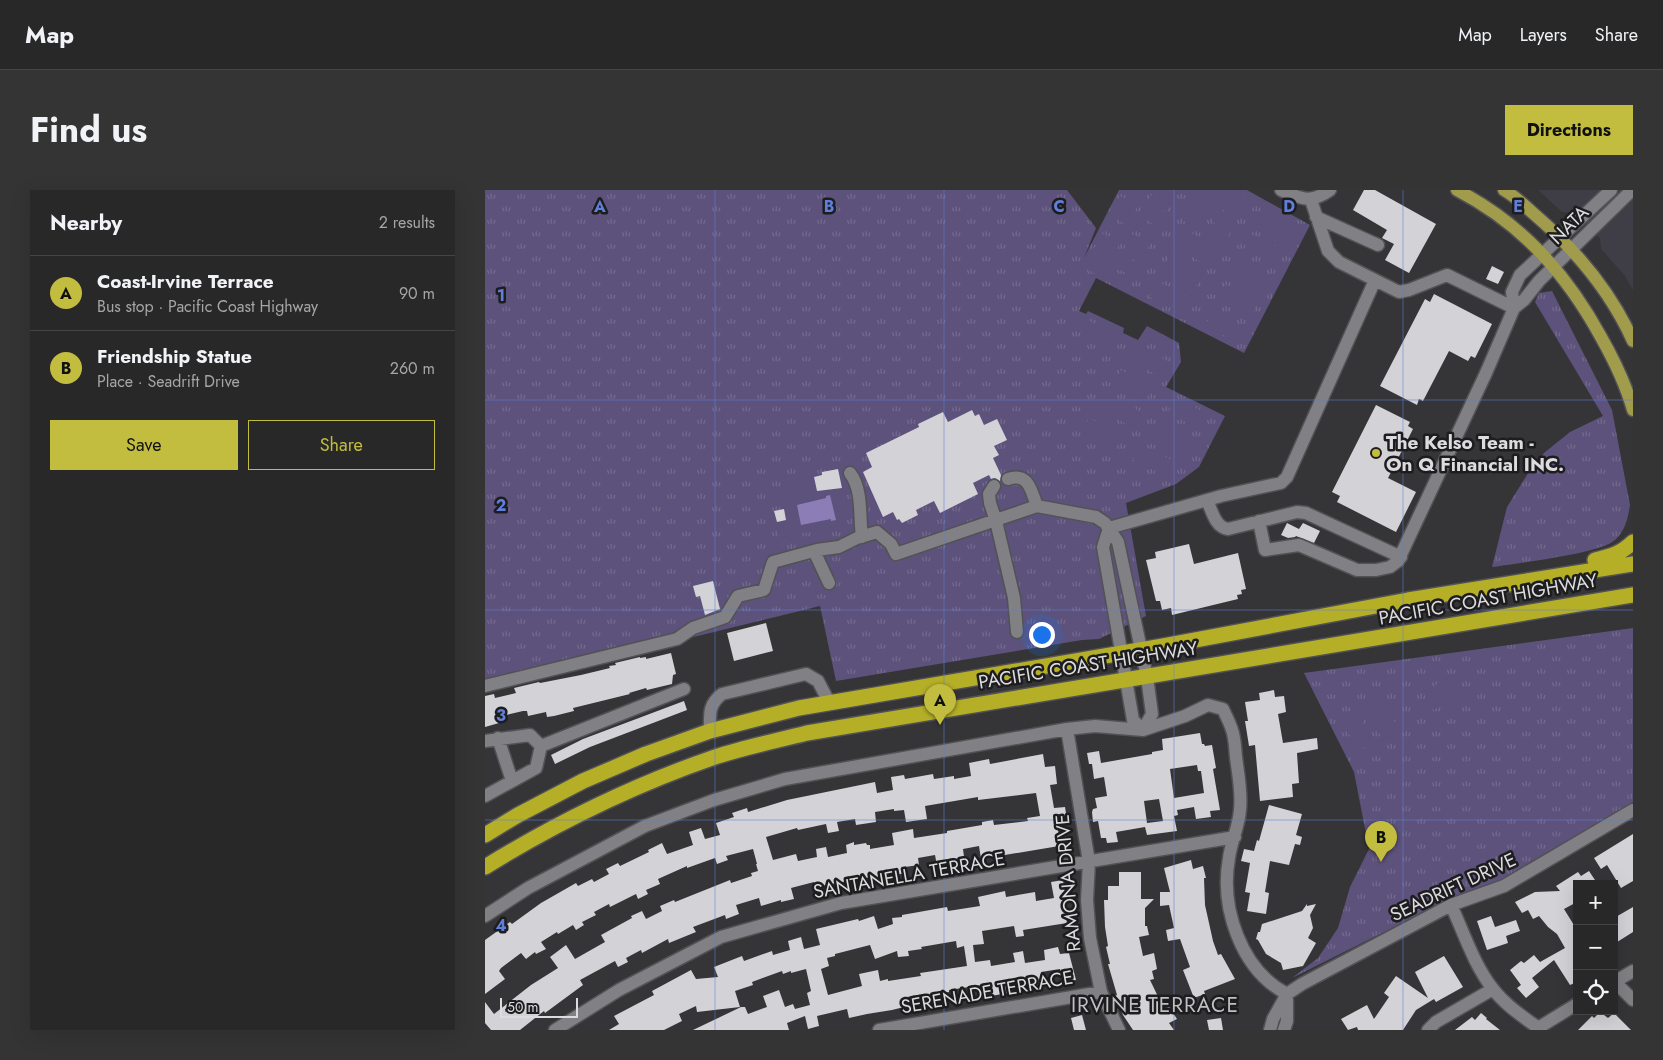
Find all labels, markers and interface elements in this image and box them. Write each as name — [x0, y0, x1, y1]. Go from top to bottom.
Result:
text: Map — [25, 17, 74, 52]
text: Map — [1458, 22, 1492, 48]
text: Layers — [1520, 22, 1567, 48]
text: Share — [1595, 22, 1638, 48]
text: Find us — [30, 105, 147, 155]
button: Directions — [1505, 105, 1633, 155]
text: A — [593, 195, 606, 218]
text: B — [824, 195, 834, 218]
text: C — [1053, 195, 1065, 218]
text: D — [1283, 195, 1295, 218]
text: E — [1513, 195, 1523, 218]
street label: NATA — [1543, 199, 1595, 250]
text: Nearby — [50, 208, 122, 238]
text: 2 results — [379, 211, 435, 234]
text: Coast-Irvine Terrace — [97, 268, 274, 295]
text: A — [60, 282, 72, 305]
text: 90 m — [399, 282, 435, 305]
text: 1 — [497, 284, 505, 307]
text: Bus stop · Pacific Coast Highway — [97, 295, 318, 318]
text: Friendship Statue — [97, 343, 252, 370]
text: B — [61, 357, 71, 380]
text: 260 m — [390, 357, 435, 380]
text: Place · Seadrift Drive — [97, 370, 240, 393]
button: Save — [50, 420, 238, 470]
button: Share — [248, 420, 435, 470]
place label: The Kelso Team - On Q Financial INC. — [1386, 429, 1564, 478]
marker: The Kelso Team - On Q Financial INC. — [1370, 447, 1382, 459]
text: 2 — [496, 494, 506, 517]
street label: PACIFIC COAST HIGHWAY — [1376, 566, 1600, 632]
your location — [1029, 622, 1055, 648]
street label: PACIFIC COAST HIGHWAY — [976, 634, 1200, 696]
pin: A — [924, 684, 956, 725]
text: 3 — [496, 704, 506, 727]
street label: RAMONA DRIVE — [1049, 813, 1087, 953]
pin: B — [1365, 821, 1397, 862]
street label: SANTANELLA TERRACE — [811, 845, 1007, 905]
street label: SEADRIFT DRIVE — [1386, 846, 1520, 928]
map controls — [1573, 880, 1618, 1015]
button: + — [1573, 880, 1618, 925]
text: 4 — [495, 914, 507, 937]
button: − — [1573, 925, 1618, 970]
street label: SERENADE TERRACE — [899, 964, 1075, 1020]
button: locate — [1573, 970, 1618, 1015]
district label: IRVINE TERRACE — [1071, 990, 1239, 1020]
scale bar — [500, 995, 577, 1018]
text: 50 m — [507, 997, 538, 1017]

